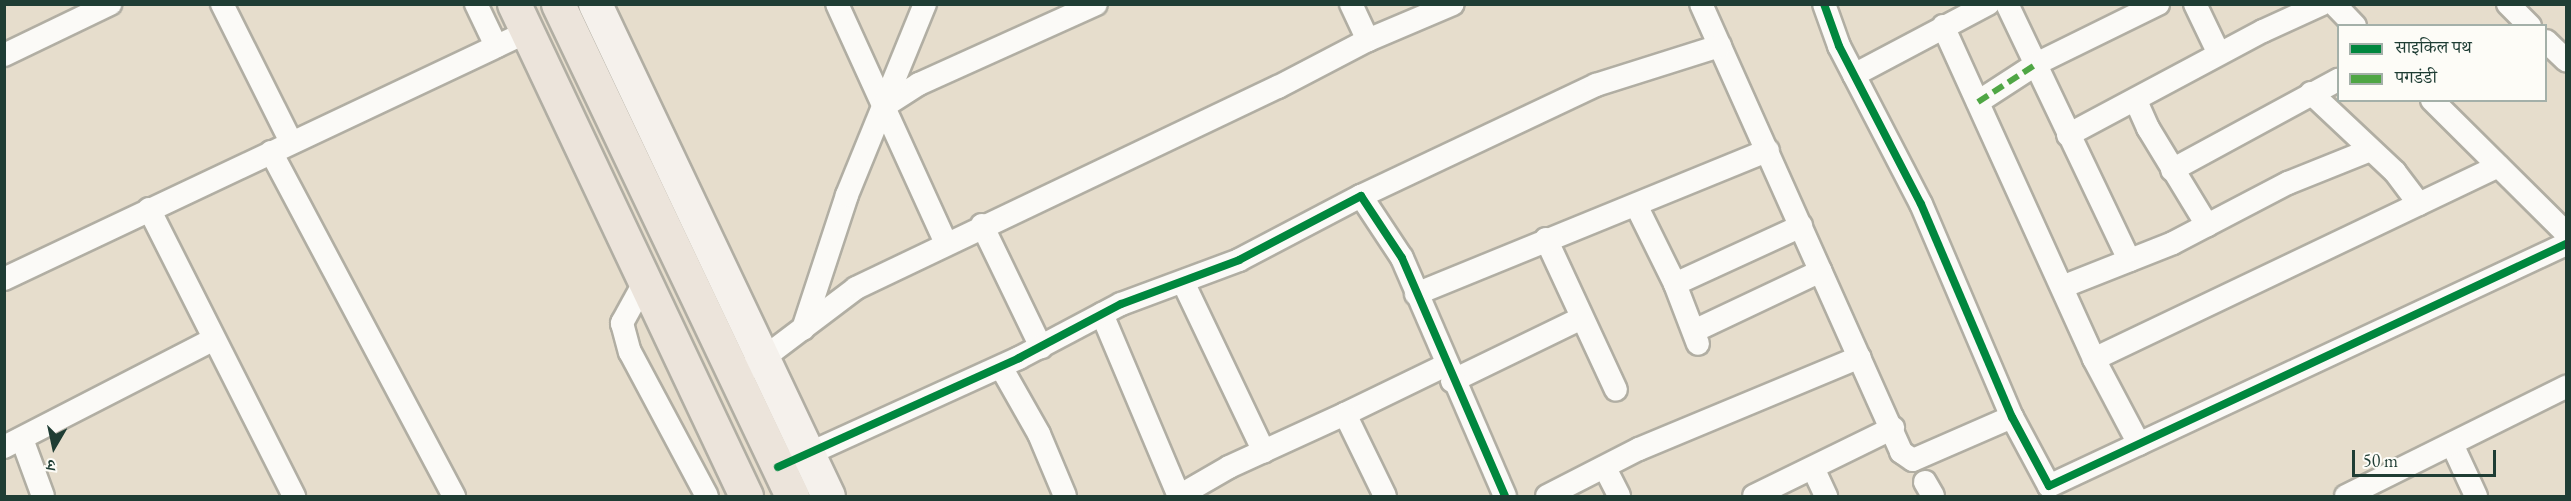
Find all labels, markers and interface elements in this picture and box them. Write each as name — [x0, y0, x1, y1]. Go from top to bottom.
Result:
legend — [2337, 24, 2547, 102]
text: साइकिल पथ — [2395, 35, 2472, 58]
text: पगडंडी — [2395, 65, 2437, 88]
north arrow — [24, 417, 84, 477]
scale bar — [2355, 438, 2499, 476]
text: 50 m — [2363, 449, 2398, 472]
text: उ — [45, 454, 57, 476]

